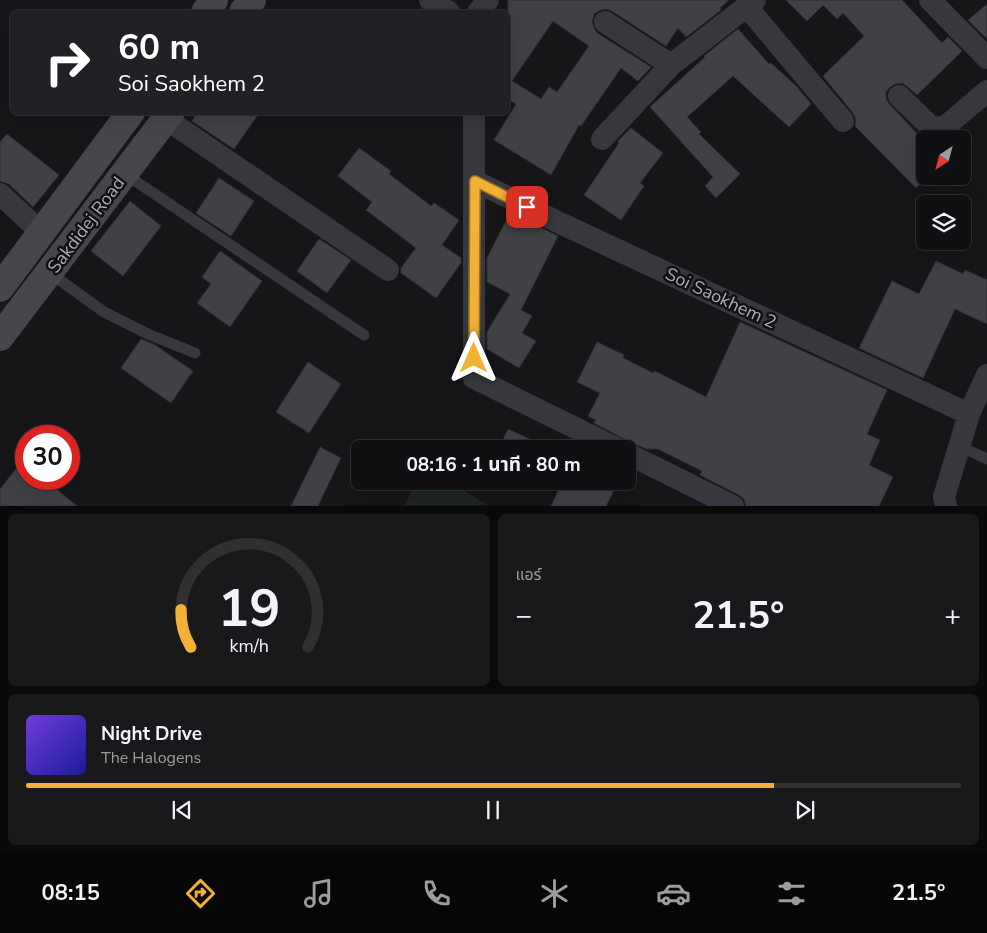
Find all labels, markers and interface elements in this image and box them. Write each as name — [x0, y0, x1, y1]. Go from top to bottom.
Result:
text: 60 m — [118, 24, 200, 71]
icon: right — [35, 30, 100, 95]
text: Soi Saokhem 2 — [118, 69, 265, 99]
north arrow — [916, 130, 971, 185]
map controls — [916, 130, 971, 250]
street label: Sakdidej Road — [42, 172, 130, 278]
pin — [506, 186, 548, 228]
icon: arrive — [513, 193, 541, 221]
button: layers — [916, 195, 971, 250]
street label: Soi Saokhem 2 — [661, 262, 781, 334]
position arrow — [447, 331, 499, 383]
speed limit sign: 30 — [15, 425, 80, 490]
text: 08:16 · 1 นาที · 80 m — [406, 452, 581, 478]
text: แอร์ — [516, 564, 541, 586]
text: 19 — [218, 573, 280, 644]
text: 21.5° — [692, 590, 784, 641]
text: − — [516, 597, 532, 635]
text: + — [944, 597, 961, 635]
text: km/h — [229, 634, 268, 658]
text: Night Drive — [101, 721, 202, 747]
text: The Halogens — [101, 747, 201, 769]
icon: previous — [168, 796, 196, 824]
icon: pause — [479, 796, 507, 824]
icon: next — [791, 796, 819, 824]
icon: directions — [183, 876, 218, 911]
icon: music — [301, 876, 336, 911]
icon: phone — [419, 876, 454, 911]
icon: climate — [537, 876, 572, 911]
icon: car — [656, 876, 691, 911]
icon: filters — [774, 876, 809, 911]
text: 08:15 — [42, 878, 100, 908]
text: 21.5° — [892, 878, 945, 908]

